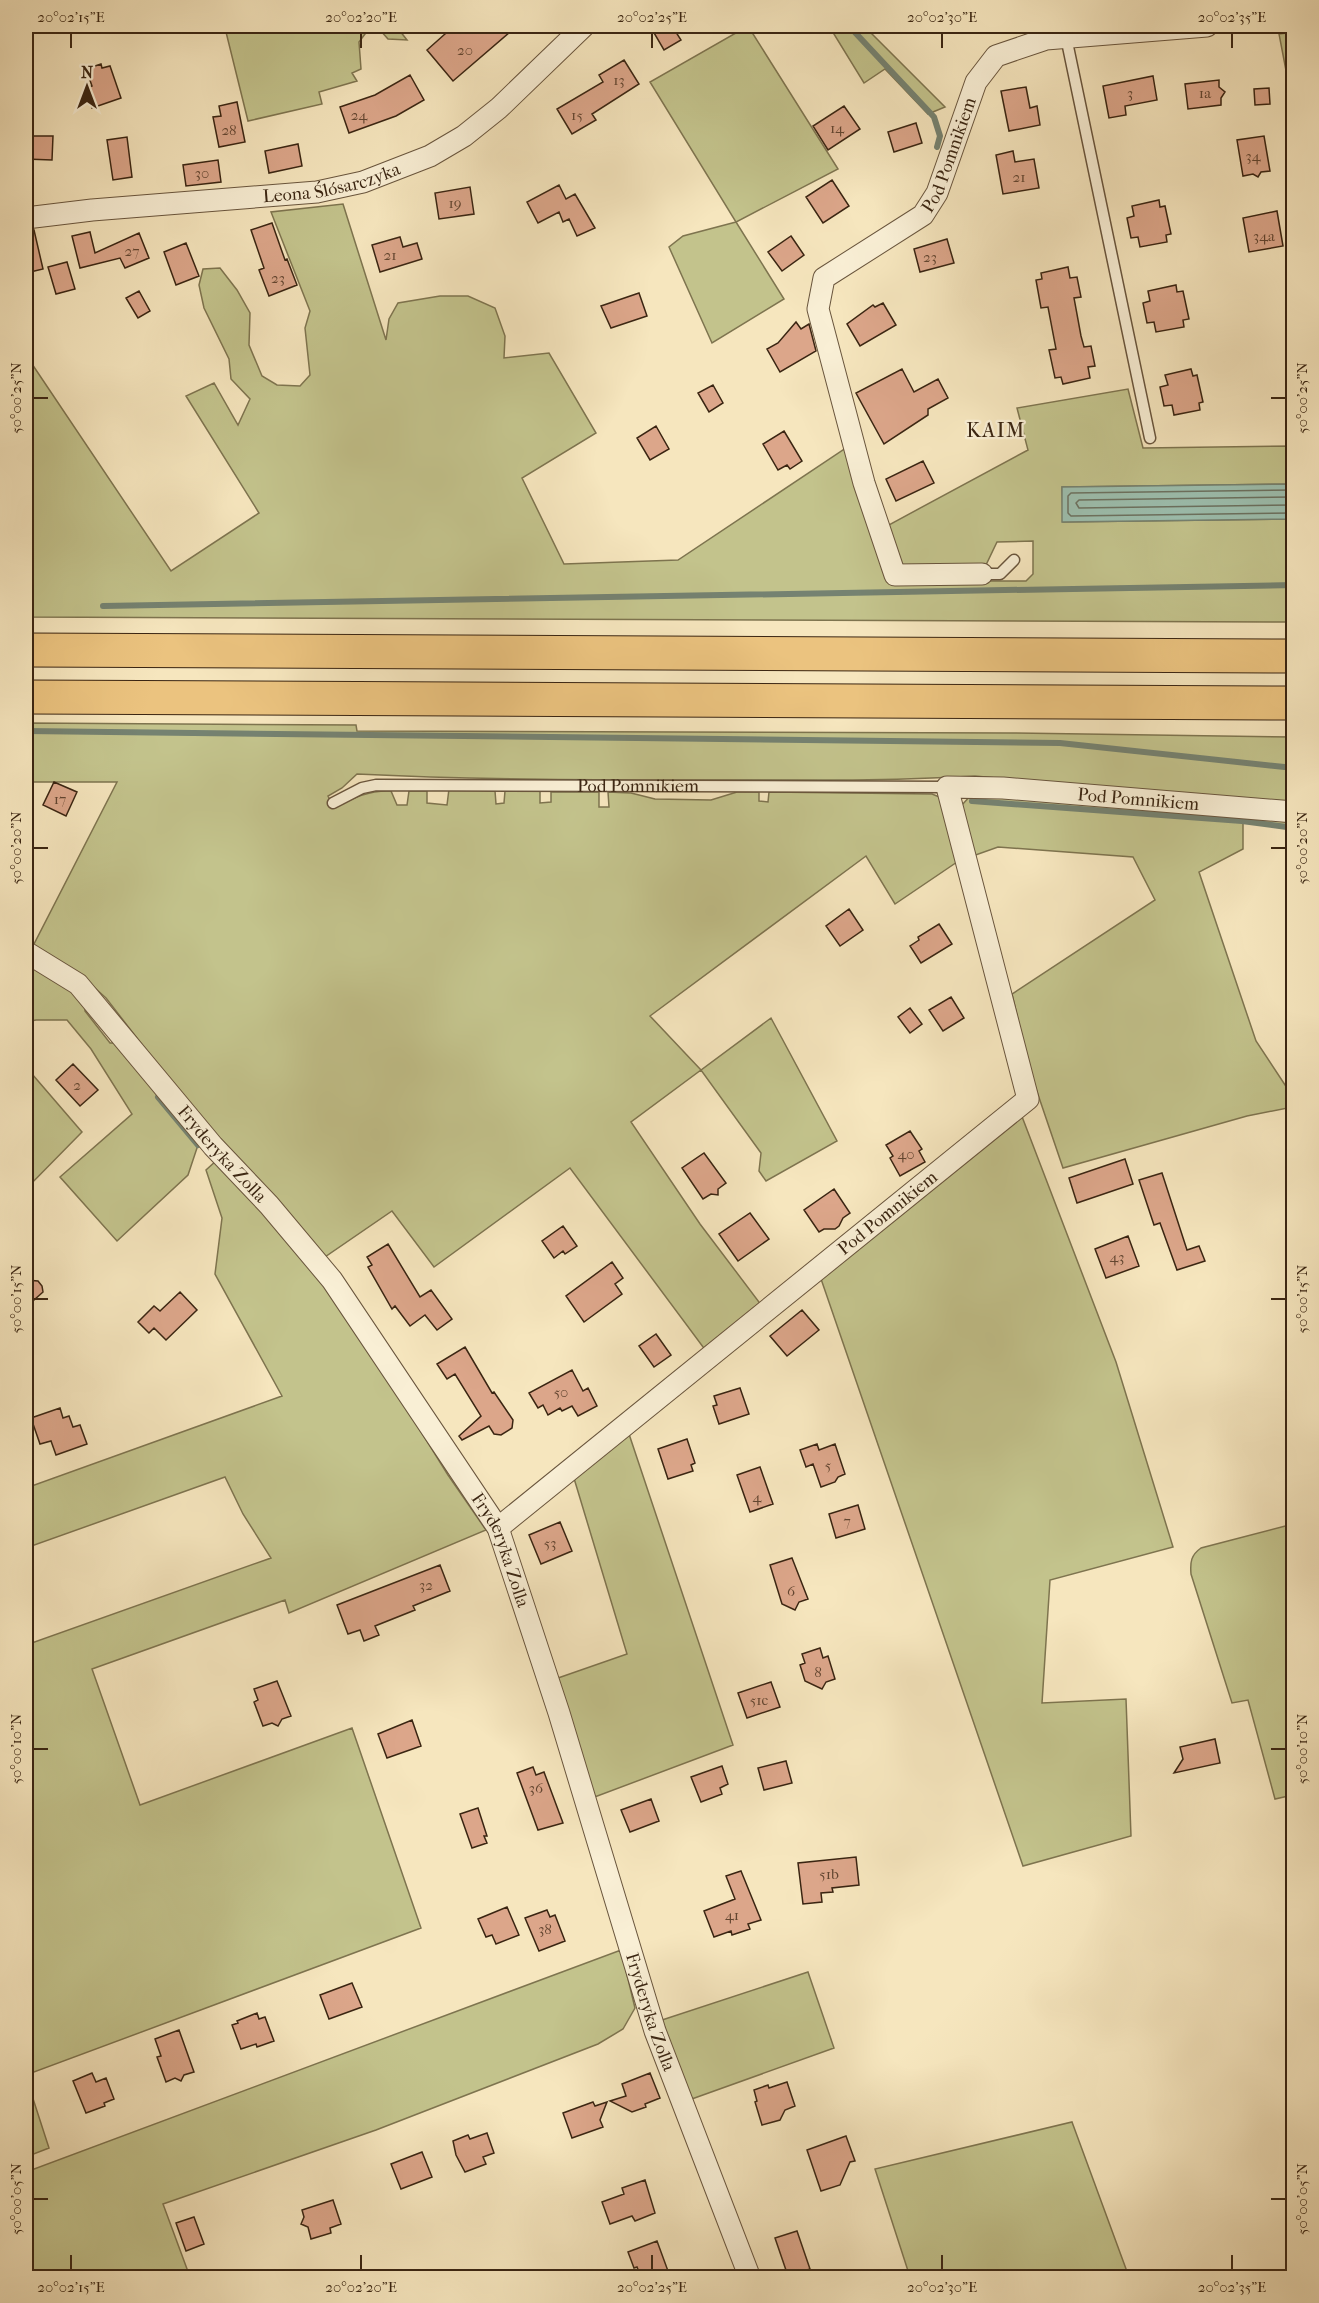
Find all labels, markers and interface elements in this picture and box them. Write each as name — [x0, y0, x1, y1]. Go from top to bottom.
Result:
text: 20°02'15"E — [37, 8, 105, 26]
text: 20°02'20"E — [325, 8, 397, 26]
text: 20°02'25"E — [617, 8, 687, 26]
text: 20°02'30"E — [907, 8, 977, 26]
text: 20°02'35"E — [1198, 8, 1266, 26]
house number: 20 — [457, 41, 473, 59]
north arrow — [57, 57, 117, 117]
text: N — [81, 63, 94, 82]
house number: 13 — [613, 71, 625, 89]
house number: 3 — [1127, 84, 1133, 102]
house number: 1a — [1199, 84, 1212, 102]
street label: Pod Pomnikiem — [917, 94, 980, 216]
house number: 24 — [351, 106, 368, 124]
house number: 15 — [571, 106, 583, 124]
house number: 14 — [830, 119, 845, 137]
house number: 28 — [221, 121, 237, 139]
house number: 34 — [1245, 147, 1262, 165]
street label: Leona Ślósarczyka — [262, 158, 404, 207]
house number: 30 — [195, 164, 209, 182]
house number: 21 — [1012, 168, 1026, 186]
house number: 19 — [448, 194, 462, 212]
house number: 34a — [1253, 227, 1276, 245]
house number: 27 — [125, 242, 139, 260]
house number: 21 — [383, 246, 397, 264]
house number: 23 — [923, 248, 937, 266]
house number: 23 — [271, 269, 285, 287]
text: 50°00'25"N — [7, 362, 25, 434]
text: 50°00'25"N — [1293, 362, 1311, 434]
district label: KAIM — [966, 419, 1026, 442]
street label: Pod Pomnikiem — [577, 775, 699, 797]
street label: Pod Pomnikiem — [1077, 784, 1200, 815]
house number: 17 — [54, 790, 66, 808]
text: 50°00'20"N — [7, 811, 25, 885]
text: 50°00'20"N — [1293, 811, 1311, 885]
house number: 2 — [73, 1076, 81, 1094]
street label: Fryderyka Zolla — [173, 1101, 272, 1207]
house number: 40 — [897, 1145, 915, 1163]
street label: Pod Pomnikiem — [833, 1166, 941, 1259]
house number: 43 — [1109, 1248, 1125, 1266]
text: 50°00'15"N — [7, 1264, 25, 1333]
text: 50°00'15"N — [1293, 1264, 1311, 1333]
house number: 50 — [554, 1383, 568, 1401]
house number: 5 — [825, 1456, 831, 1474]
house number: 4 — [753, 1488, 763, 1506]
street label: Fryderyka Zolla — [467, 1489, 534, 1611]
house number: 7 — [843, 1512, 851, 1530]
house number: 53 — [544, 1534, 556, 1552]
house number: 32 — [419, 1576, 433, 1594]
house number: 6 — [787, 1582, 796, 1600]
house number: 8 — [814, 1663, 822, 1681]
house number: 51c — [750, 1691, 769, 1709]
text: 50°00'10"N — [7, 1713, 25, 1784]
text: 50°00'10"N — [1293, 1713, 1311, 1784]
house number: 36 — [529, 1779, 544, 1797]
house number: 51b — [819, 1865, 839, 1883]
house number: 41 — [725, 1906, 739, 1924]
house number: 38 — [538, 1920, 552, 1938]
street label: Fryderyka Zolla — [622, 1950, 680, 2074]
text: 50°00'05"N — [7, 2162, 25, 2235]
text: 50°00'05"N — [1293, 2162, 1311, 2235]
text: 20°02'15"E — [37, 2278, 105, 2296]
text: 20°02'20"E — [325, 2278, 397, 2296]
text: 20°02'25"E — [617, 2278, 687, 2296]
text: 20°02'30"E — [907, 2278, 977, 2296]
text: 20°02'35"E — [1198, 2278, 1266, 2296]

